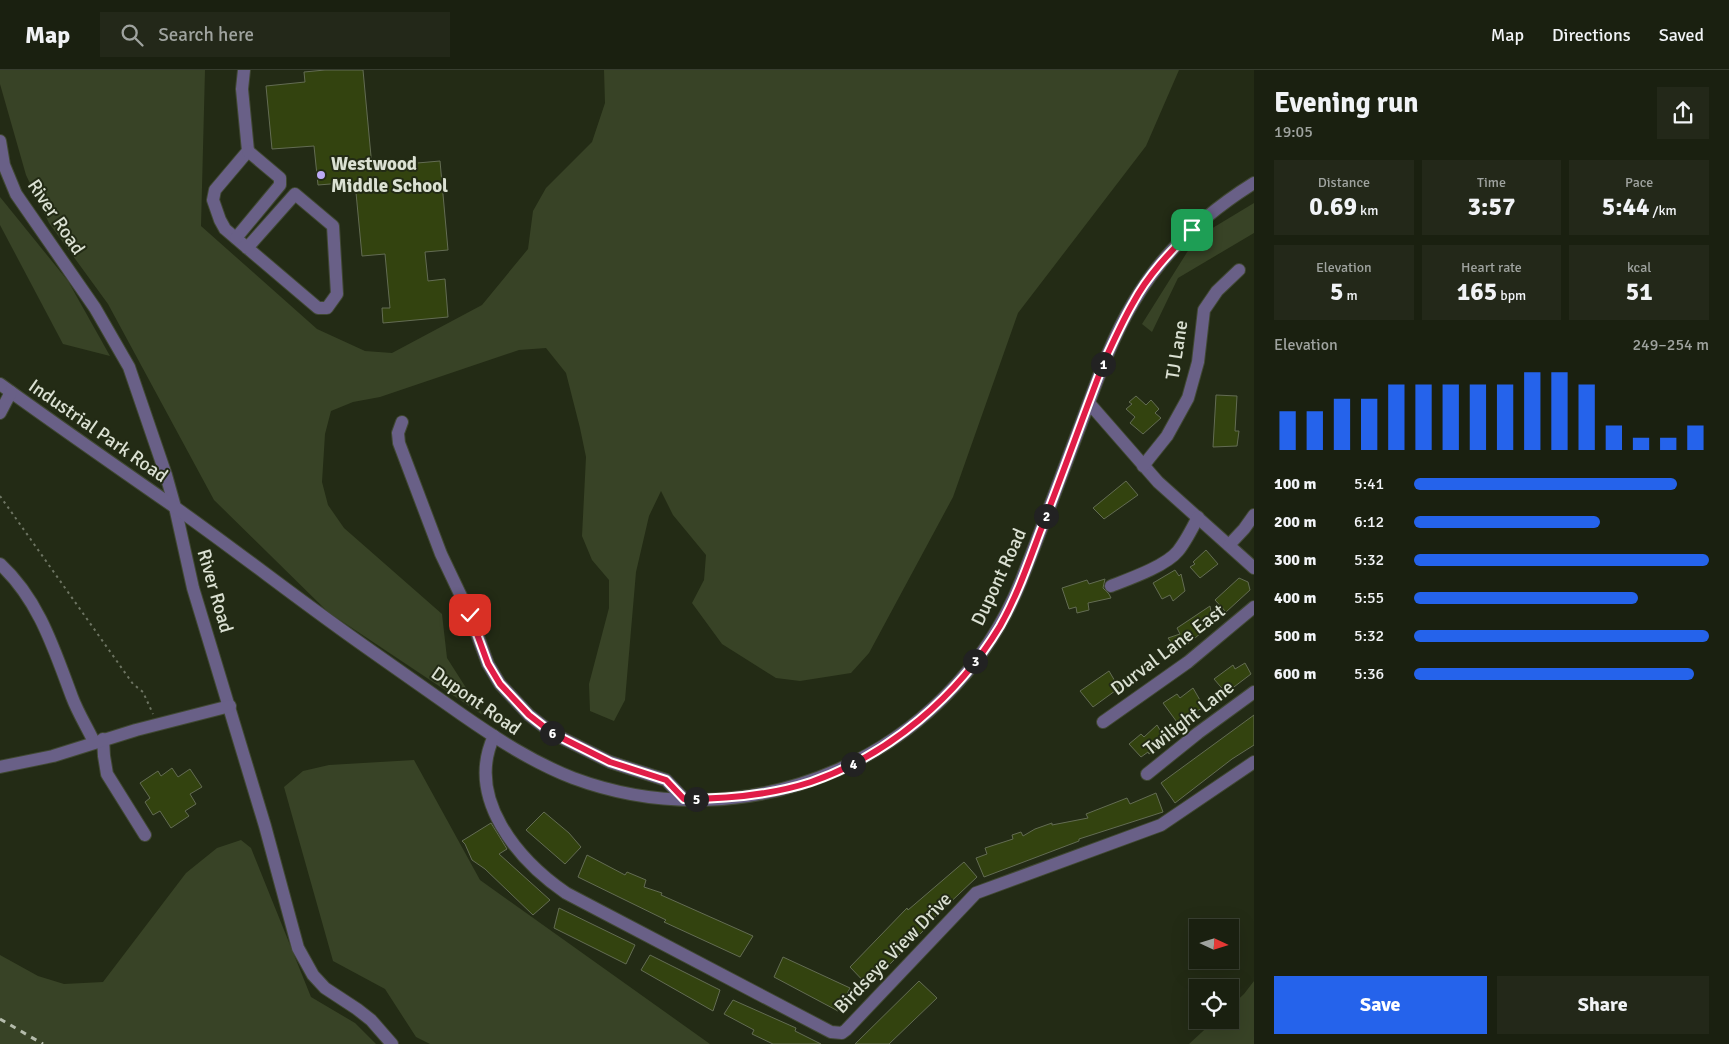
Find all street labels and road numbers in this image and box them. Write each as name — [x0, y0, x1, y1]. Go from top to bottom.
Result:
street label: River Road — [22, 175, 90, 259]
street label: TJ Lane — [1160, 319, 1194, 381]
street label: Industrial Park Road — [24, 374, 172, 488]
street label: Dupont Road — [966, 525, 1032, 629]
street label: River Road — [192, 546, 238, 636]
street label: Durval Lane East — [1106, 599, 1230, 701]
street label: Dupont Road — [426, 661, 526, 741]
street label: Twilight Lane — [1139, 675, 1239, 761]
street label: Birdseye View Drive — [829, 887, 957, 1019]

